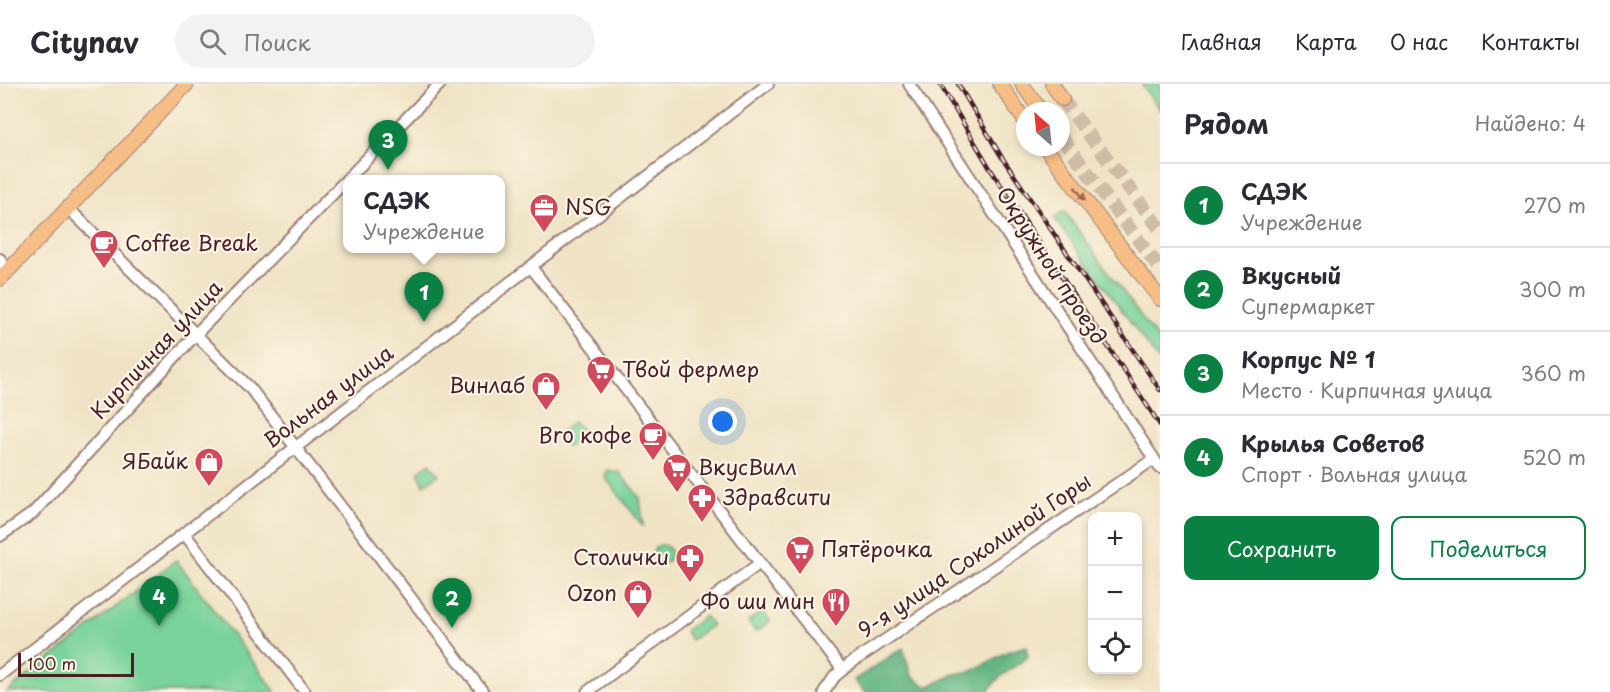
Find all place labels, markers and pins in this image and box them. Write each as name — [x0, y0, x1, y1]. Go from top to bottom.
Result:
pin: 3 — [368, 120, 408, 170]
place label: NSG — [565, 190, 611, 222]
office icon: NSG — [528, 192, 560, 234]
place label: Coffee Break — [125, 226, 258, 258]
cafe icon: Coffee Break — [88, 228, 120, 270]
pin: 1 — [404, 272, 444, 322]
place label: Твой фермер — [622, 352, 759, 384]
supermarket icon: Твой фермер — [585, 354, 617, 396]
place label: Винлаб — [449, 368, 525, 400]
shop icon: Винлаб — [530, 370, 562, 412]
place label: Bro кофе — [538, 418, 632, 450]
cafe icon: Bro кофе — [637, 420, 669, 462]
place label: ЯБайк — [122, 444, 189, 476]
shop icon: ЯБайк — [193, 446, 225, 488]
place label: ВкусВилл — [698, 450, 797, 482]
supermarket icon: ВкусВилл — [661, 452, 693, 494]
place label: Здравсити — [722, 480, 831, 512]
pharmacy icon: Здравсити — [686, 482, 718, 524]
place label: Пятёрочка — [821, 532, 933, 564]
supermarket icon: Пятёрочка — [784, 534, 816, 576]
place label: Столички — [573, 540, 669, 572]
pharmacy icon: Столички — [674, 542, 706, 584]
pin: 4 — [140, 576, 178, 626]
place label: Ozon — [567, 576, 617, 608]
pin: 2 — [432, 578, 472, 628]
shop icon: Ozon — [622, 578, 654, 620]
place label: Фо ши мин — [701, 584, 815, 616]
restaurant icon: Фо ши мин — [820, 586, 852, 628]

